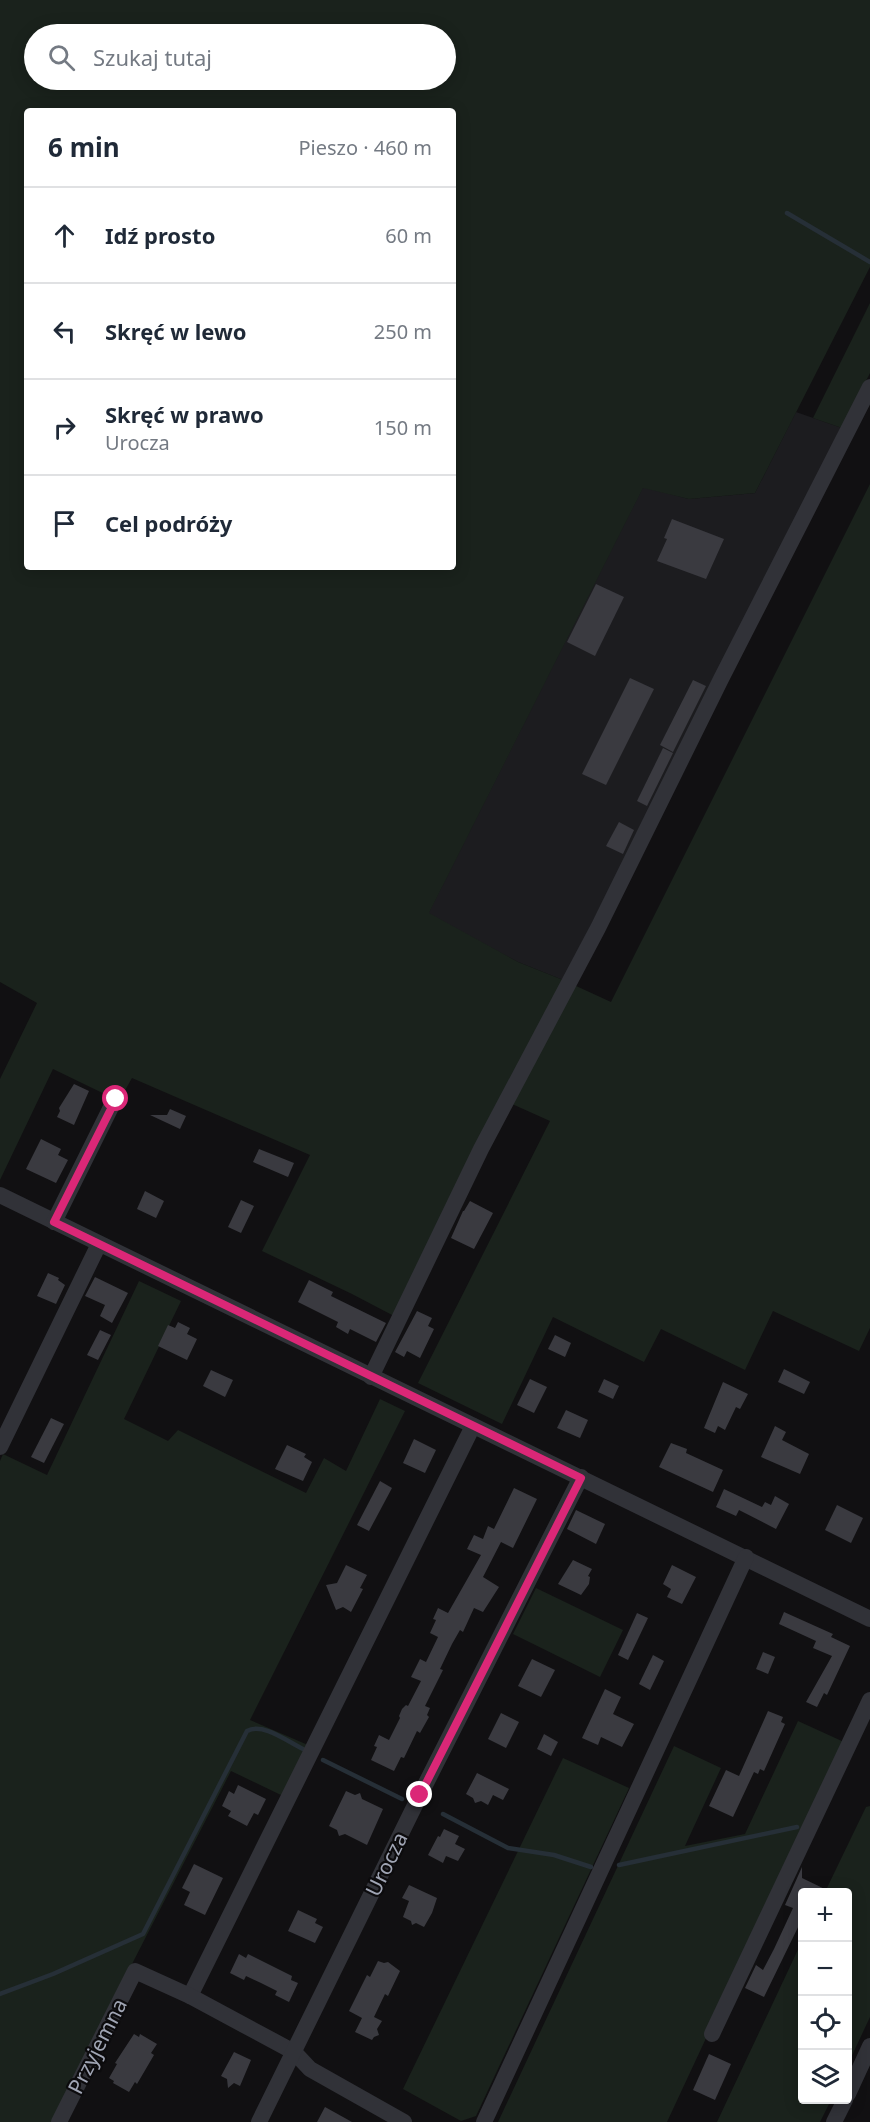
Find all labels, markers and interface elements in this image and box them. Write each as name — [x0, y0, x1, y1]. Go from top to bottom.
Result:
search box — [24, 24, 456, 90]
icon: search — [45, 41, 78, 74]
text: Szukaj tutaj — [93, 42, 212, 72]
text: 6 min — [48, 129, 120, 165]
text: Pieszo · 460 m — [298, 134, 432, 161]
icon: ahead — [48, 219, 81, 252]
text: Idź prosto — [105, 220, 215, 250]
text: 60 m — [385, 222, 432, 249]
icon: left — [48, 315, 81, 348]
text: Skręć w lewo — [105, 316, 247, 346]
text: 250 m — [374, 318, 432, 345]
text: Skręć w prawo — [105, 399, 264, 429]
icon: right — [48, 411, 81, 444]
text: 150 m — [374, 414, 432, 441]
text: Urocza — [105, 429, 170, 456]
icon: arrive — [48, 507, 81, 540]
text: Cel podróży — [105, 508, 232, 538]
route start — [102, 1085, 128, 1111]
route end — [406, 1781, 432, 1807]
street label: Urocza — [359, 1827, 413, 1901]
map controls — [798, 1888, 852, 2104]
button: + — [798, 1888, 852, 1942]
button: − — [798, 1942, 852, 1996]
street label: Przyjemna — [61, 1993, 133, 2099]
button: locate — [798, 1996, 852, 2050]
button: layers — [798, 2050, 852, 2104]

